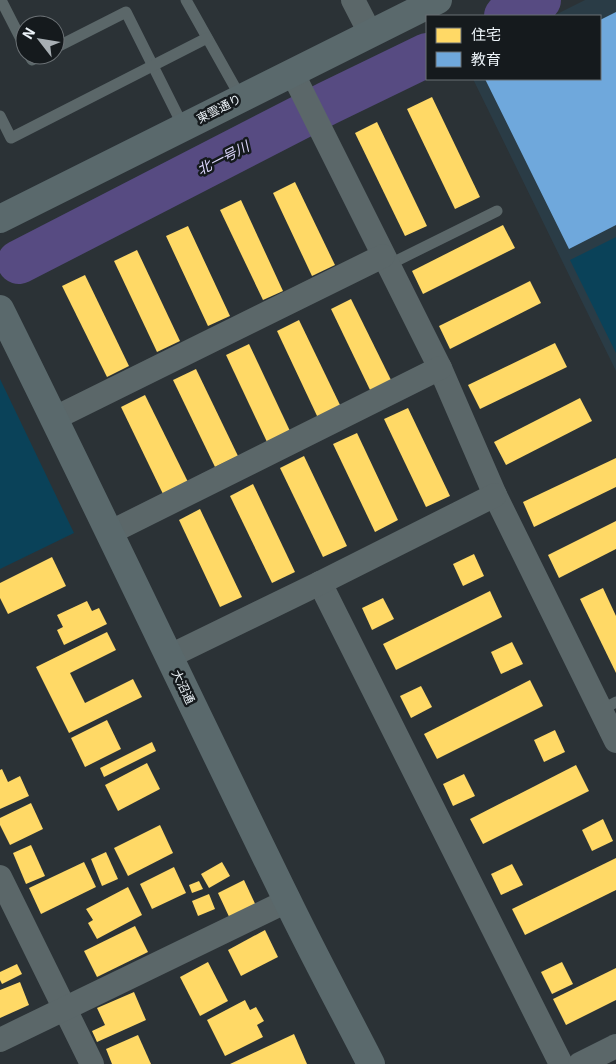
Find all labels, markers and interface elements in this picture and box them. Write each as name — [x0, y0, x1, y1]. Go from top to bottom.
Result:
north arrow — [15, 15, 65, 65]
legend — [426, 15, 601, 80]
text: N — [17, 23, 39, 42]
text: 住宅 — [471, 23, 501, 44]
text: 教育 — [471, 48, 501, 69]
street label: 東雲通り — [193, 89, 244, 126]
water label: 北一号川 — [193, 135, 254, 179]
street label: 大沼通 — [169, 666, 200, 706]

